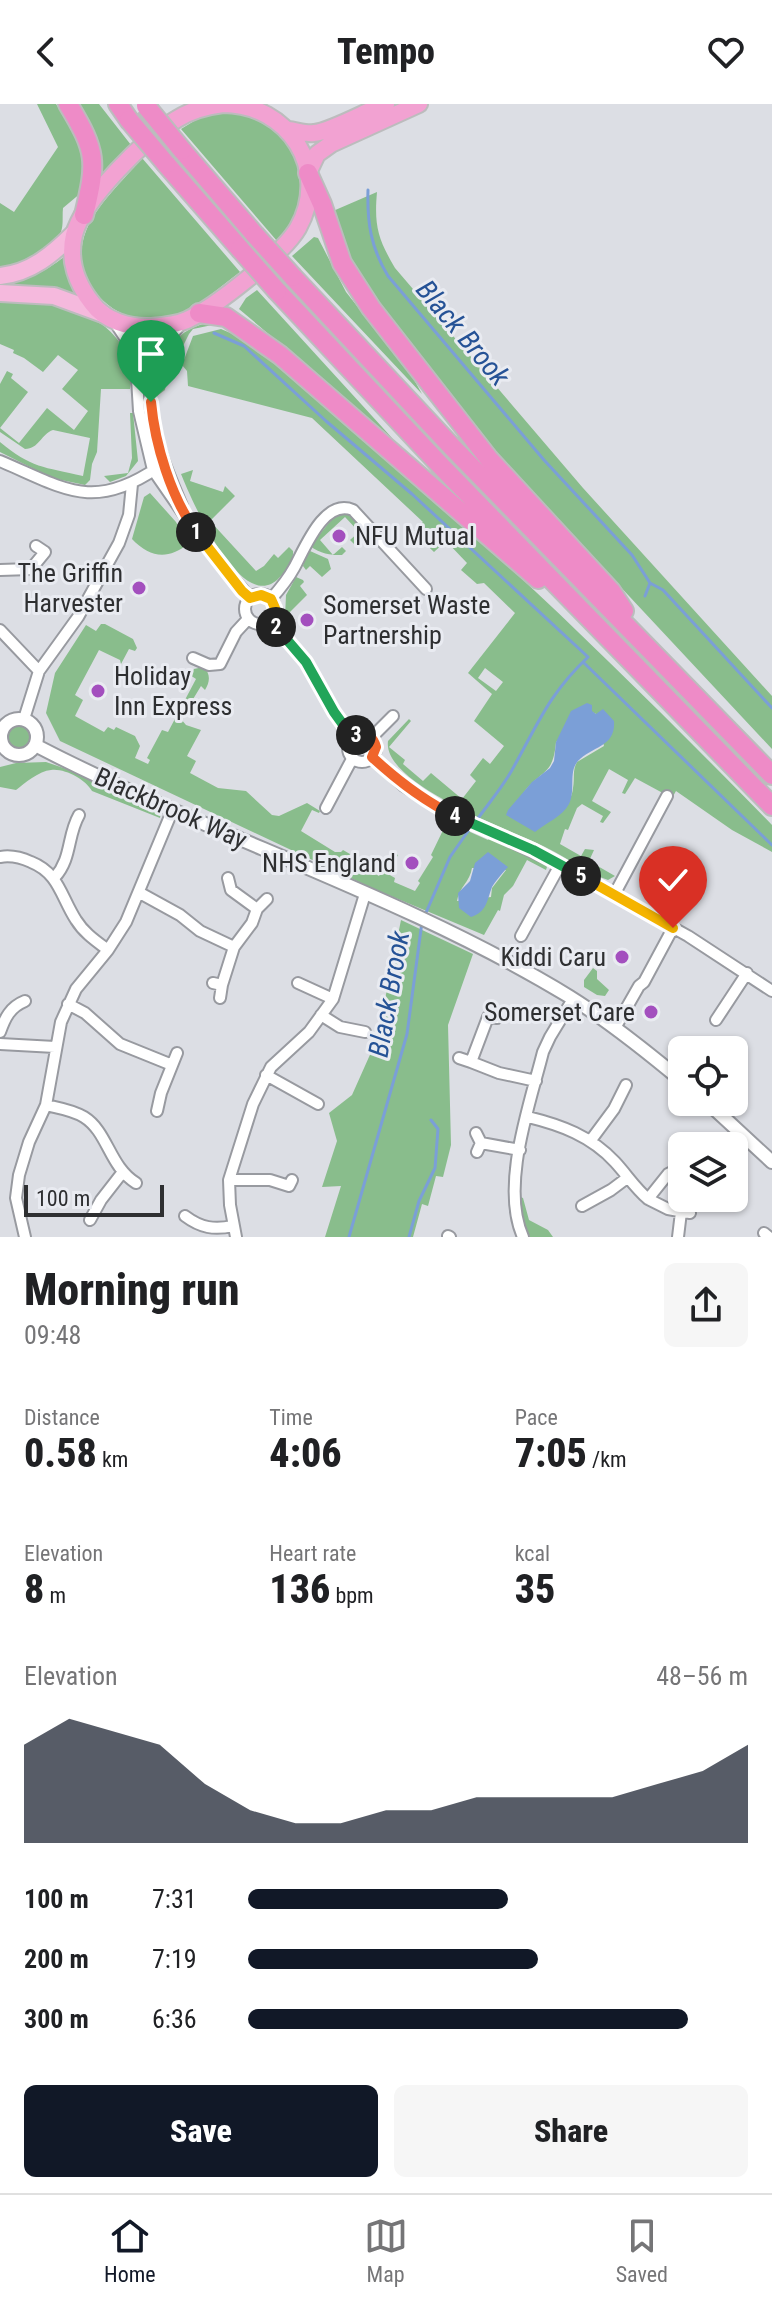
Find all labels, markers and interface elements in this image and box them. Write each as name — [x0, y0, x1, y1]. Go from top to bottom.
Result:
icon: back — [24, 30, 68, 74]
icon: heart — [704, 30, 748, 74]
text: Tempo — [337, 31, 435, 73]
water label: Black Brook — [409, 274, 517, 393]
pin — [117, 320, 185, 402]
icon: arrive — [129, 332, 173, 376]
pin: 1 — [176, 512, 216, 552]
text: 1 — [190, 519, 202, 544]
place label: NFU Mutual — [355, 521, 475, 551]
marker: NFU Mutual — [330, 527, 348, 545]
place label: The Griffin Harvester — [18, 558, 123, 618]
marker: The Griffin Harvester — [130, 579, 148, 597]
place label: Somerset Waste Partnership — [323, 590, 491, 650]
pin: 2 — [256, 607, 296, 647]
marker: Somerset Waste Partnership — [298, 611, 316, 629]
text: 2 — [270, 614, 282, 639]
place label: Holiday Inn Express — [114, 661, 232, 721]
marker: Holiday Inn Express — [89, 682, 107, 700]
pin: 3 — [336, 715, 376, 755]
text: 3 — [350, 722, 362, 747]
street label: Blackbrook Way — [90, 761, 252, 855]
pin: 4 — [435, 796, 475, 836]
text: 4 — [449, 803, 461, 828]
pin — [639, 846, 707, 928]
place label: NHS England — [262, 848, 396, 878]
marker: NHS England — [403, 854, 421, 872]
pin: 5 — [561, 856, 601, 896]
icon: check — [651, 858, 695, 902]
text: 5 — [575, 863, 587, 888]
water label: Black Brook — [362, 928, 416, 1060]
place label: Kiddi Caru — [500, 942, 606, 972]
marker: Kiddi Caru — [613, 948, 631, 966]
place label: Somerset Care — [484, 997, 635, 1027]
marker: Somerset Care — [642, 1003, 660, 1021]
map controls — [668, 1036, 748, 1212]
button: locate — [668, 1036, 748, 1116]
button: layers — [668, 1132, 748, 1212]
scale bar — [24, 1181, 164, 1217]
text: 100 m — [36, 1186, 90, 1211]
button: share — [664, 1263, 748, 1347]
text: Morning run — [24, 1264, 240, 1316]
text: 09:48 — [24, 1320, 81, 1350]
text: Distance — [24, 1405, 100, 1430]
text: Time — [269, 1405, 313, 1430]
text: Pace — [515, 1405, 558, 1430]
text: 0.58 — [24, 1430, 97, 1477]
text: 4:06 — [269, 1430, 342, 1477]
text: 7:05 — [515, 1430, 587, 1477]
text: km — [97, 1447, 128, 1472]
text: /km — [587, 1447, 627, 1472]
text: Elevation — [24, 1541, 103, 1566]
text: Heart rate — [269, 1541, 356, 1566]
text: kcal — [515, 1541, 550, 1566]
text: 8 — [24, 1566, 44, 1613]
text: 136 — [269, 1566, 330, 1613]
text: 35 — [515, 1566, 555, 1613]
text: m — [44, 1583, 66, 1608]
text: bpm — [330, 1583, 374, 1608]
text: Elevation — [24, 1661, 118, 1691]
text: 48–56 m — [656, 1661, 748, 1691]
text: 100 m — [24, 1884, 89, 1914]
text: 7:31 — [152, 1884, 197, 1914]
text: 200 m — [24, 1944, 89, 1974]
text: 7:19 — [152, 1944, 197, 1974]
text: 300 m — [24, 2004, 89, 2034]
text: 6:36 — [152, 2004, 197, 2034]
button: Save — [24, 2085, 378, 2177]
button: Share — [394, 2085, 748, 2177]
tab: Home — [104, 2214, 156, 2287]
tab: Map — [364, 2214, 408, 2287]
tab: Saved — [616, 2214, 668, 2287]

